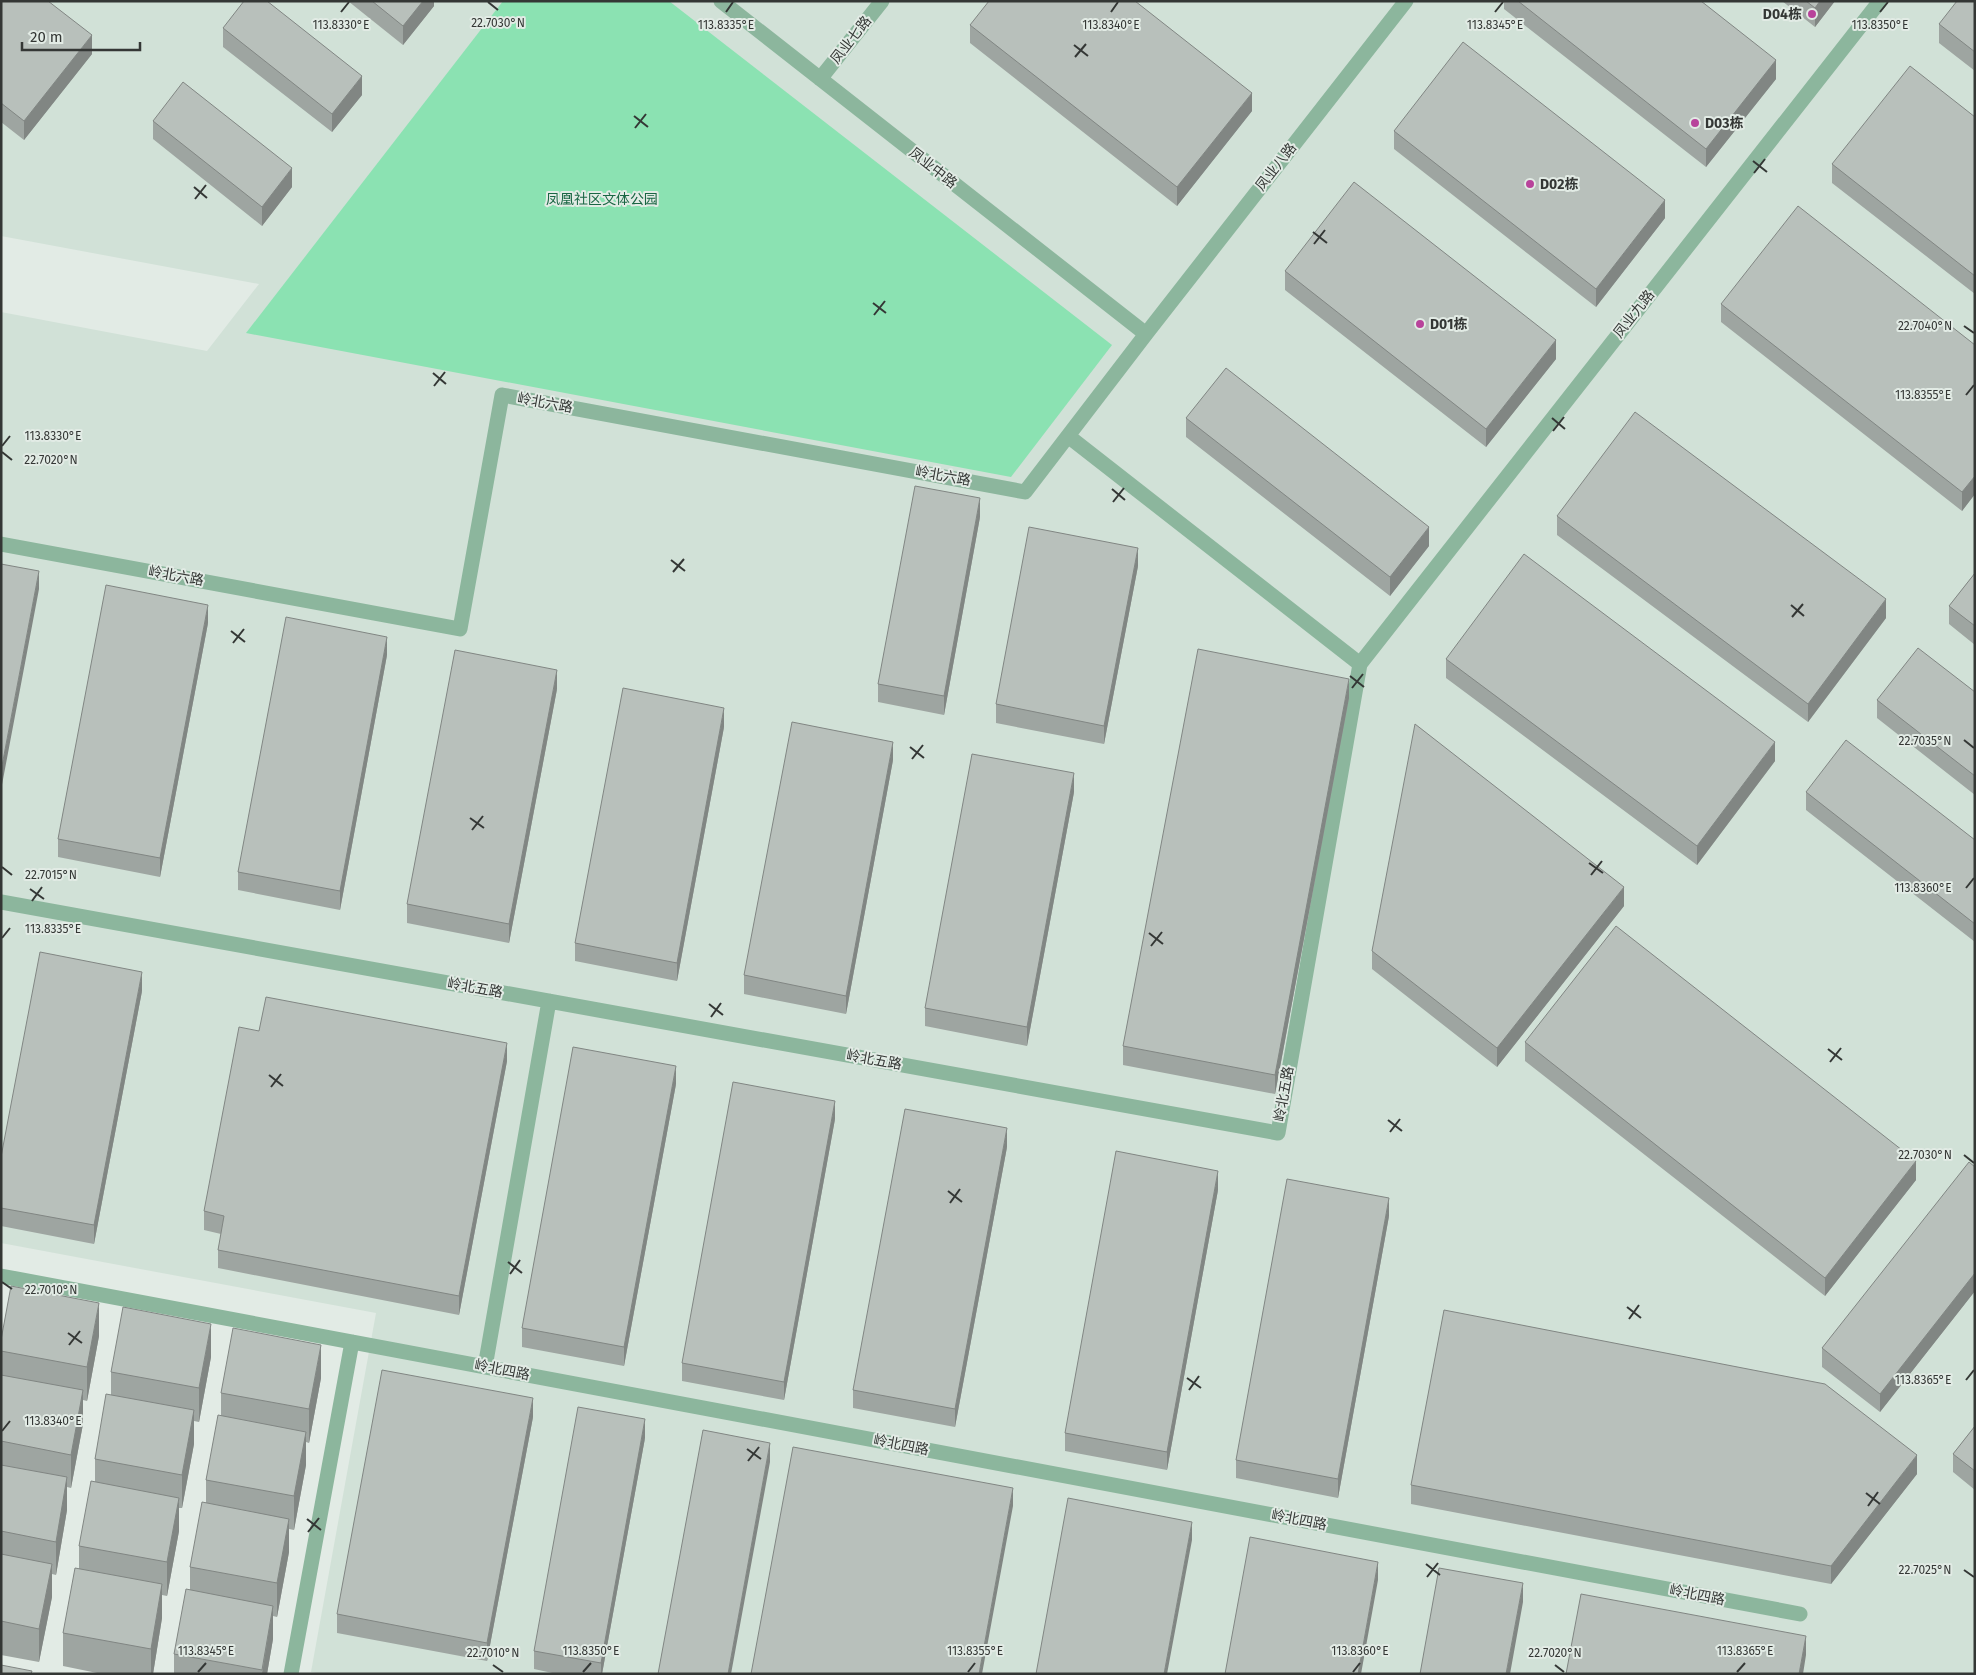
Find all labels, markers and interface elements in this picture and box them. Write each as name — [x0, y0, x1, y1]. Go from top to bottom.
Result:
place label: D04栋 — [1763, 6, 1802, 23]
marker: D04栋 — [1806, 8, 1818, 20]
street label: 凤业七路 — [827, 13, 875, 67]
text: 22.7030°N — [471, 16, 525, 30]
text: 113.8330°E — [312, 18, 370, 32]
text: 113.8335°E — [698, 18, 754, 32]
text: 113.8340°E — [1082, 18, 1140, 32]
text: 113.8345°E — [1467, 18, 1523, 32]
text: 113.8350°E — [1851, 18, 1909, 32]
scale bar — [22, 20, 140, 52]
text: 20 m — [30, 28, 63, 46]
place label: D03栋 — [1705, 115, 1743, 132]
marker: D03栋 — [1689, 117, 1701, 129]
street label: 凤业八路 — [1252, 140, 1300, 194]
street label: 凤业中路 — [906, 144, 960, 192]
place label: D02栋 — [1540, 176, 1578, 193]
marker: D02栋 — [1524, 178, 1536, 190]
park label: 凤凰社区文体公园 — [546, 191, 658, 208]
street label: 凤业九路 — [1610, 287, 1658, 341]
place label: D01栋 — [1430, 316, 1468, 333]
marker: D01栋 — [1414, 318, 1426, 330]
text: 22.7040°N — [1898, 319, 1952, 333]
text: 113.8355°E — [1895, 388, 1951, 402]
street label: 岭北六路 — [516, 390, 574, 416]
text: 113.8330°E — [24, 429, 82, 443]
text: 22.7020°N — [24, 453, 78, 467]
street label: 岭北六路 — [914, 463, 972, 489]
street label: 岭北六路 — [147, 563, 205, 589]
text: 22.7035°N — [1899, 734, 1951, 748]
text: 22.7015°N — [25, 868, 77, 882]
text: 113.8360°E — [1894, 881, 1952, 895]
text: 113.8335°E — [25, 922, 81, 936]
street label: 岭北五路 — [446, 975, 504, 1001]
street label: 岭北五路 — [845, 1047, 903, 1073]
street label: 岭北五路 — [1271, 1065, 1297, 1123]
text: 22.7030°N — [1898, 1148, 1952, 1162]
text: 22.7010°N — [25, 1283, 77, 1297]
street label: 岭北四路 — [473, 1356, 531, 1384]
text: 113.8365°E — [1895, 1373, 1951, 1387]
text: 113.8340°E — [24, 1414, 82, 1428]
street label: 岭北四路 — [872, 1431, 930, 1459]
street label: 岭北四路 — [1270, 1506, 1328, 1534]
text: 22.7025°N — [1899, 1563, 1951, 1577]
street label: 岭北四路 — [1668, 1581, 1726, 1609]
text: 113.8345°E — [178, 1644, 234, 1658]
text: 113.8350°E — [562, 1644, 620, 1658]
text: 113.8355°E — [947, 1644, 1003, 1658]
text: 113.8360°E — [1331, 1644, 1389, 1658]
text: 113.8365°E — [1717, 1644, 1773, 1658]
text: 22.7010°N — [467, 1646, 519, 1660]
text: 22.7020°N — [1528, 1646, 1582, 1660]

